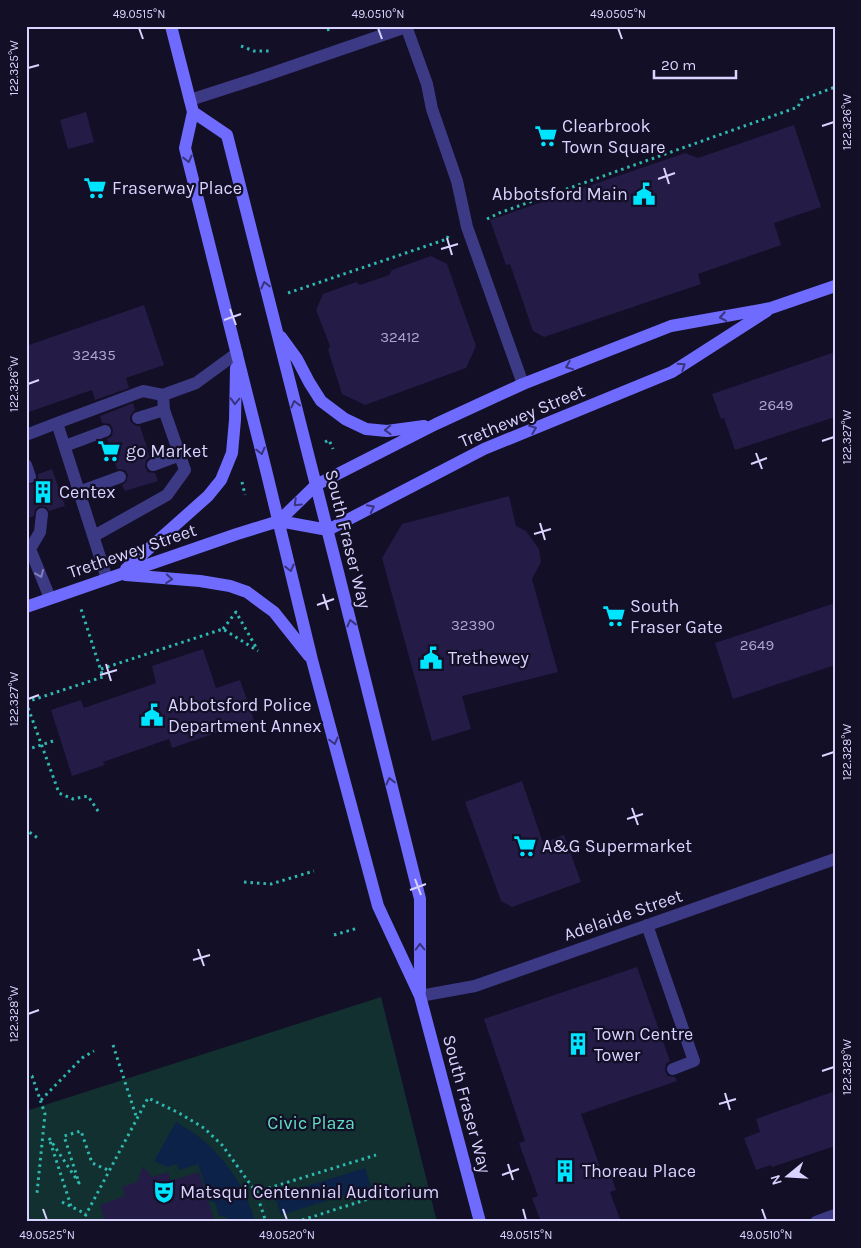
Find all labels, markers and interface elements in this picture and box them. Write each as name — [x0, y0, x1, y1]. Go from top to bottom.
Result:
text: 49.0515°N — [113, 7, 165, 21]
text: 49.0510°N — [351, 7, 405, 21]
text: 49.0505°N — [590, 7, 646, 21]
text: 122.325°W — [7, 40, 21, 96]
scale bar — [654, 48, 736, 80]
text: 20 m — [661, 56, 696, 74]
text: 122.326°W — [840, 94, 854, 150]
place label: Clearbrook Town Square — [562, 115, 666, 158]
supermarket icon: Clearbrook Town Square — [533, 123, 559, 149]
one-way arrow — [182, 155, 192, 163]
supermarket icon: Fraserway Place — [82, 175, 108, 201]
place label: Fraserway Place — [112, 177, 242, 199]
public building icon: Abbotsford Main — [631, 181, 657, 207]
place label: Abbotsford Main — [492, 183, 628, 205]
one-way arrow — [260, 281, 271, 290]
one-way arrow — [719, 311, 728, 321]
house number: 32412 — [380, 328, 420, 346]
house number: 32435 — [72, 346, 116, 364]
text: 122.326°W — [7, 356, 21, 412]
one-way arrow — [565, 360, 574, 370]
one-way arrow — [677, 362, 686, 372]
street label: Trethewey Street — [456, 379, 588, 452]
house number: 2649 — [759, 396, 793, 414]
one-way arrow — [230, 398, 241, 406]
one-way arrow — [290, 400, 301, 409]
text: 122.327°W — [840, 409, 854, 464]
one-way arrow — [384, 425, 392, 435]
one-way arrow — [528, 425, 537, 436]
supermarket icon: go Market — [96, 438, 122, 464]
place label: go Market — [126, 440, 208, 462]
one-way arrow — [256, 446, 266, 454]
street label: South Fraser Way — [320, 467, 376, 611]
building icon: Centex — [30, 479, 56, 505]
place label: Centex — [59, 481, 115, 503]
one-way arrow — [294, 497, 303, 506]
one-way arrow — [366, 504, 375, 514]
street label: Trethewey Street — [65, 519, 199, 583]
one-way arrow — [284, 564, 295, 573]
one-way arrow — [34, 569, 45, 578]
one-way arrow — [166, 573, 174, 584]
place label: South Fraser Gate — [630, 595, 723, 638]
supermarket icon: South Fraser Gate — [601, 603, 627, 629]
house number: 32390 — [451, 616, 495, 634]
one-way arrow — [346, 618, 357, 627]
house number: 2649 — [740, 636, 774, 654]
public building icon: Trethewey — [418, 645, 444, 671]
place label: Trethewey — [448, 647, 530, 669]
text: 122.327°W — [7, 671, 21, 726]
place label: Abbotsford Police Department Annex — [168, 694, 321, 737]
public building icon: Abbotsford Police Department Annex — [139, 702, 165, 728]
text: 122.328°W — [840, 724, 854, 780]
one-way arrow — [328, 737, 339, 745]
one-way arrow — [385, 776, 396, 785]
supermarket icon: A&G Supermarket — [512, 833, 538, 859]
place label: A&G Supermarket — [542, 835, 692, 857]
street label: Adelaide Street — [561, 884, 685, 946]
one-way arrow — [415, 943, 425, 951]
text: 122.328°W — [7, 986, 21, 1042]
place label: Town Centre Tower — [594, 1023, 693, 1066]
building icon: Town Centre Tower — [565, 1031, 591, 1057]
street label: South Fraser Way — [438, 1032, 496, 1176]
text: 122.329°W — [840, 1039, 854, 1095]
park label: Civic Plaza — [267, 1112, 355, 1134]
north arrow — [764, 1150, 814, 1200]
building icon: Thoreau Place — [552, 1158, 578, 1184]
place label: Thoreau Place — [582, 1160, 696, 1182]
text: N — [766, 1172, 786, 1187]
theatre icon: Matsqui Centennial Auditorium — [151, 1179, 177, 1205]
place label: Matsqui Centennial Auditorium — [180, 1181, 439, 1203]
text: 49.0525°N — [19, 1228, 75, 1242]
text: 49.0520°N — [259, 1228, 315, 1242]
text: 49.0515°N — [500, 1228, 552, 1242]
text: 49.0510°N — [739, 1228, 793, 1242]

